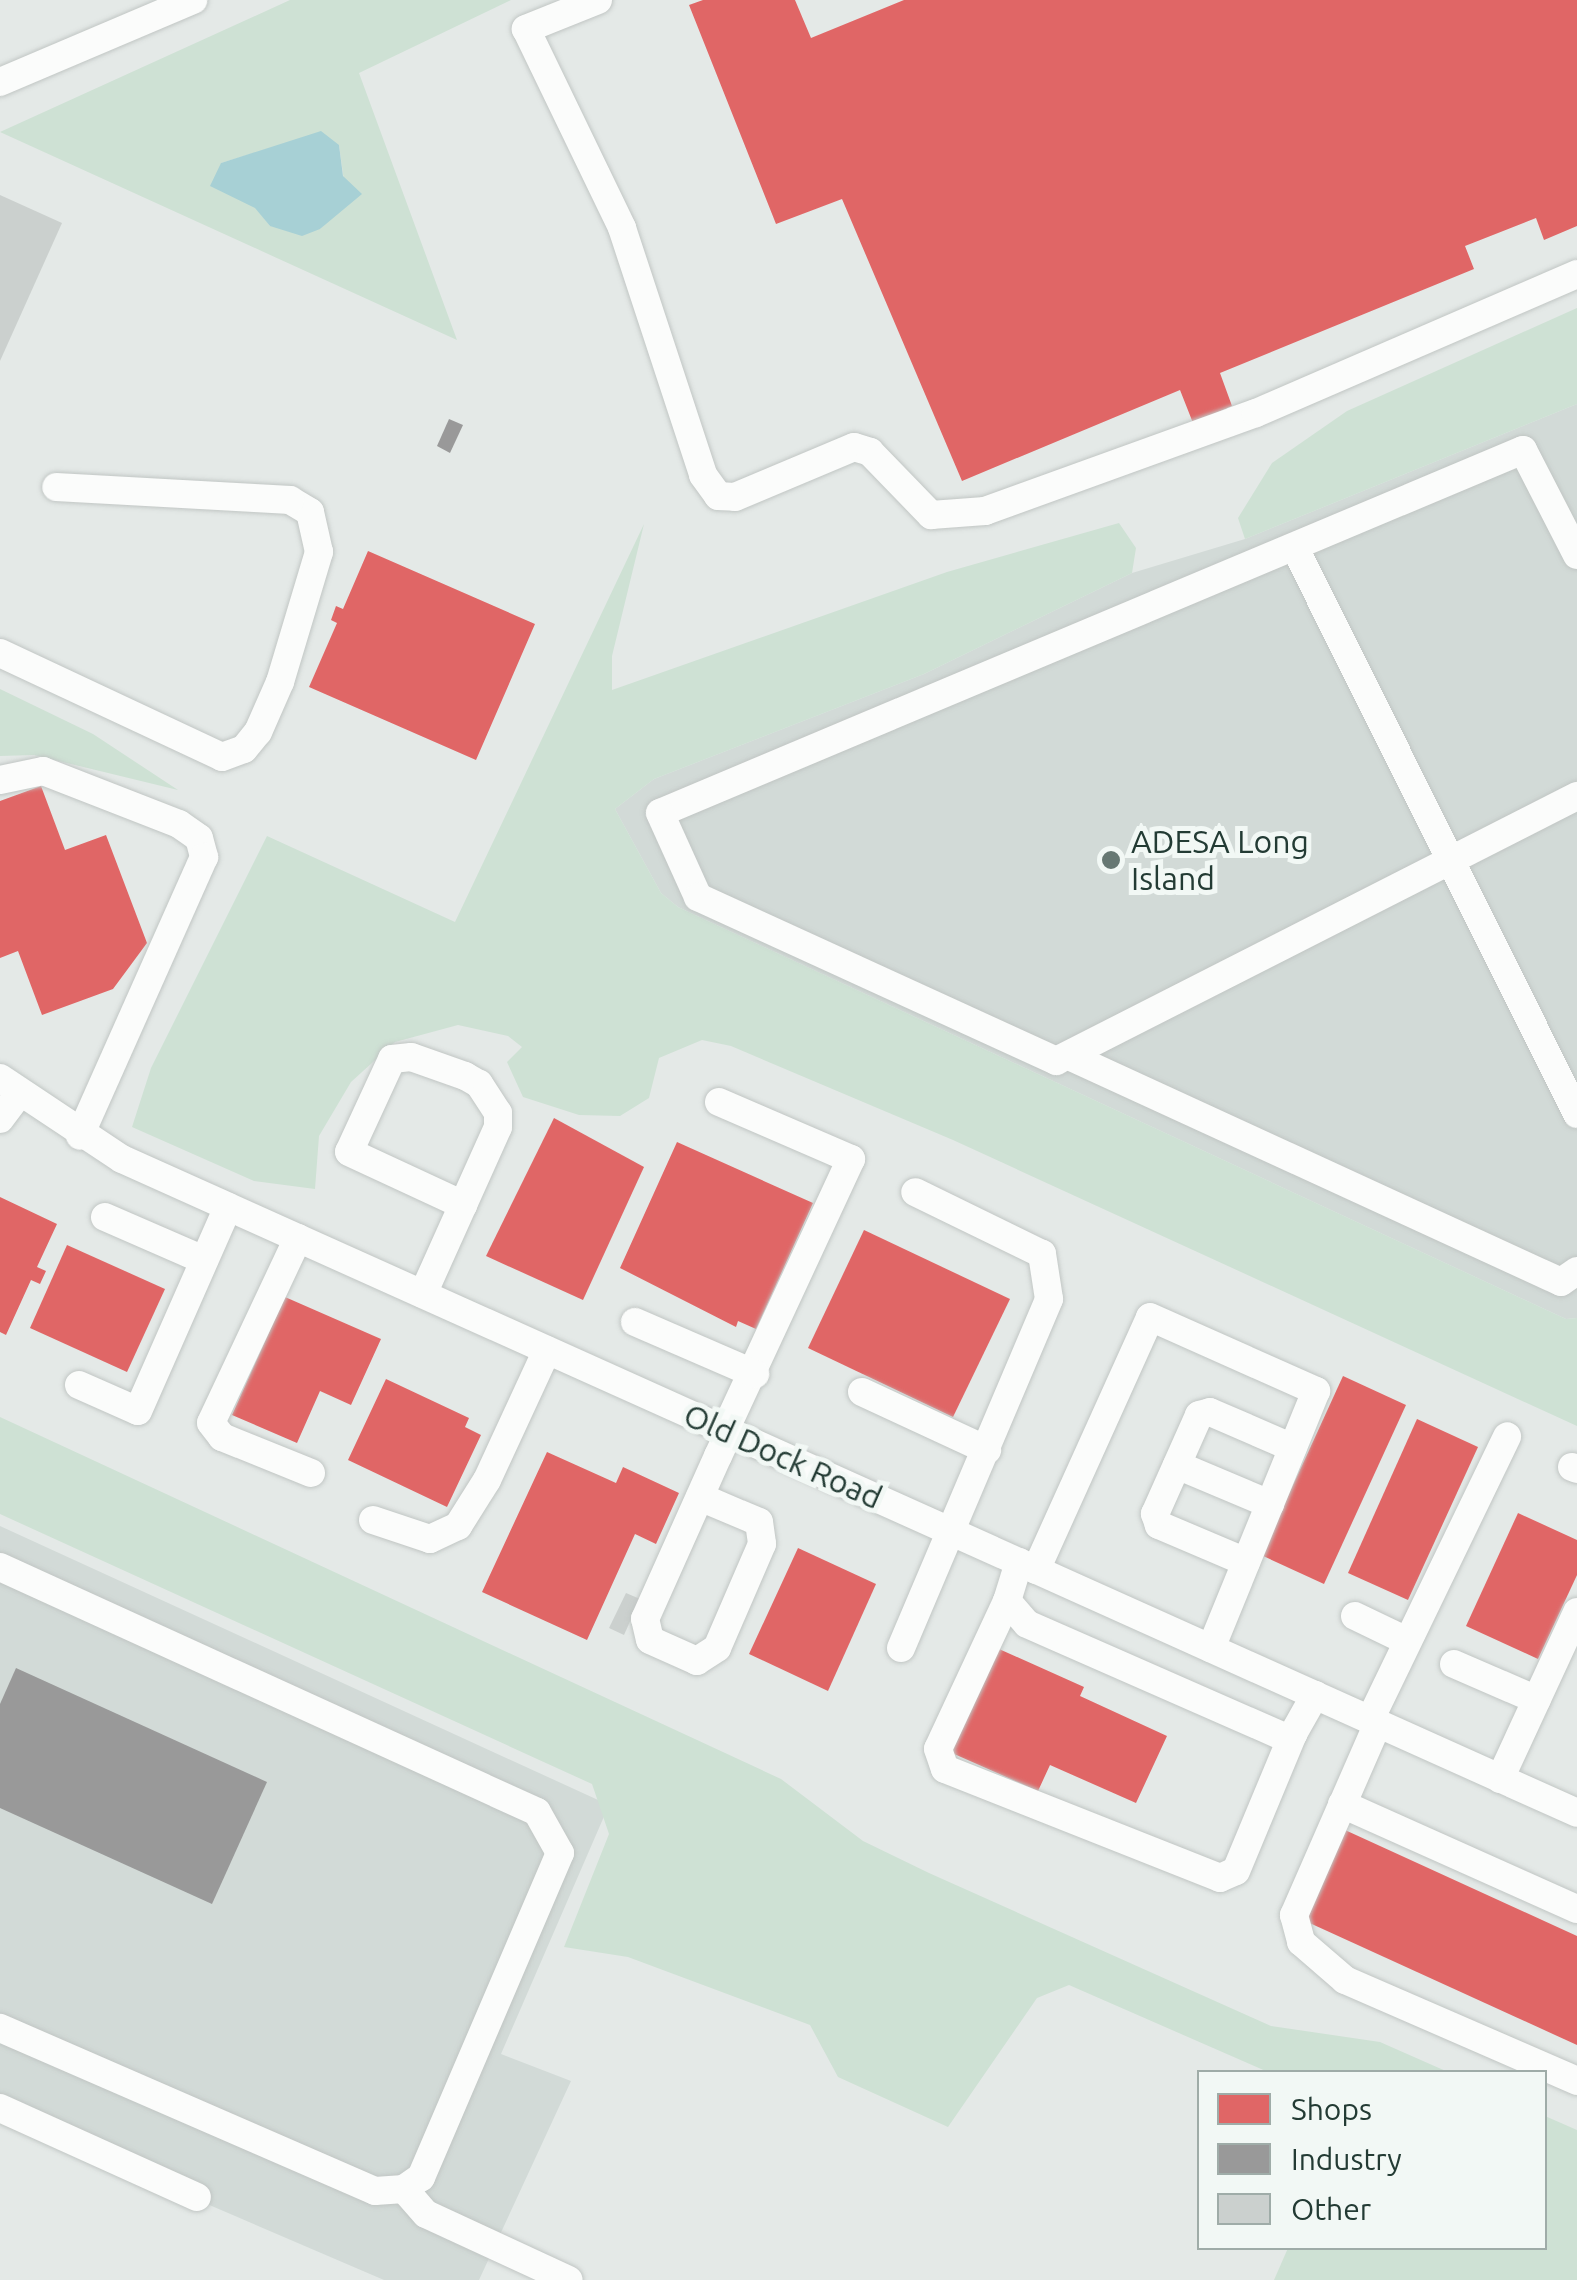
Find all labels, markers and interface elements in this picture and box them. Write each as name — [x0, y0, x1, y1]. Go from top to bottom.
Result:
place label: ADESA Long Island — [1131, 823, 1309, 898]
marker: ADESA Long Island — [1100, 849, 1122, 871]
street label: Old Dock Road — [678, 1395, 888, 1517]
legend — [1197, 2070, 1547, 2250]
text: Shops — [1291, 2092, 1372, 2126]
text: Industry — [1291, 2142, 1402, 2176]
text: Other — [1291, 2192, 1371, 2226]

